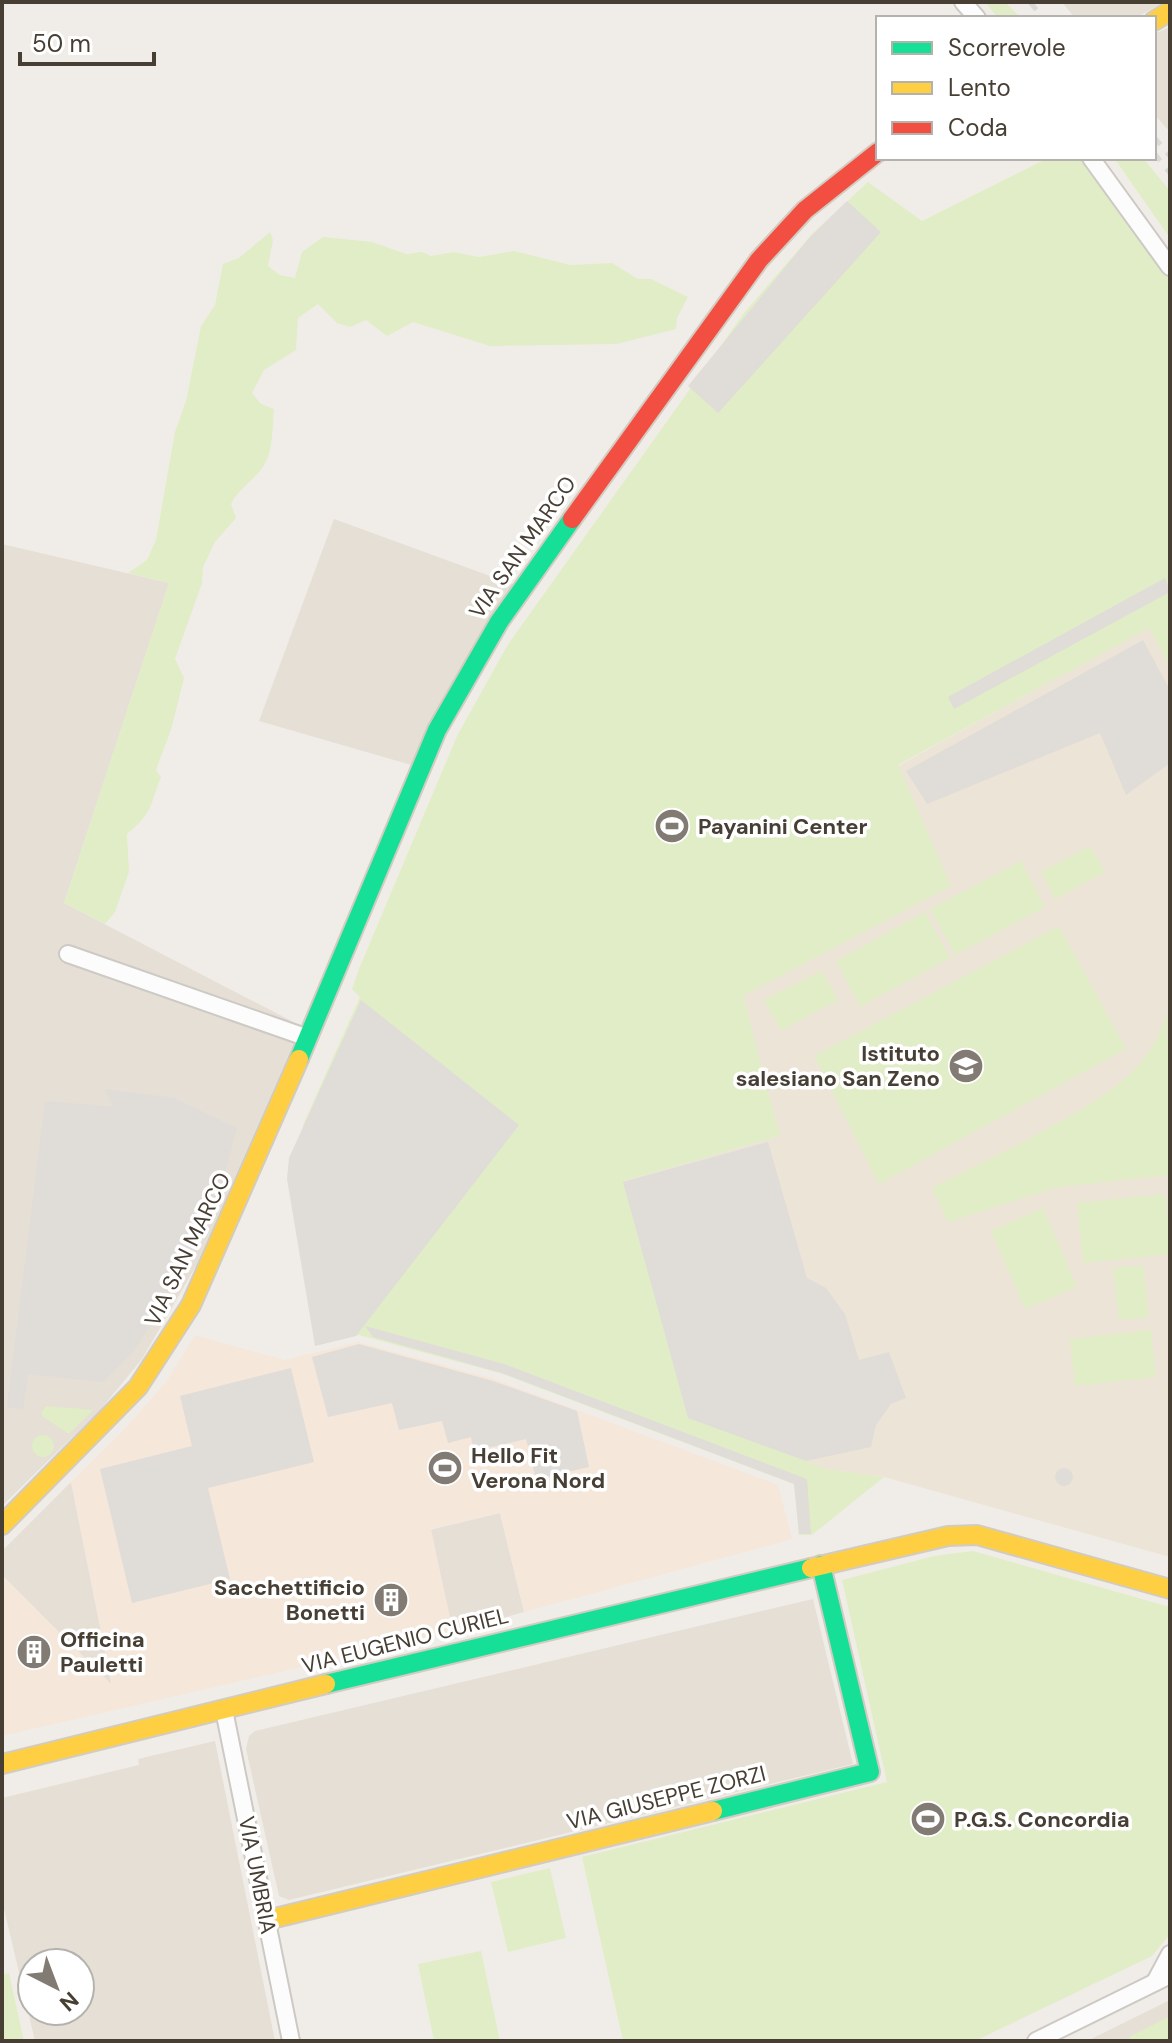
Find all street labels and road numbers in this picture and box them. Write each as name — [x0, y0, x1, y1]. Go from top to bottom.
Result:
street label: VIA SAN MARCO — [462, 470, 582, 624]
street label: VIA SAN MARCO — [138, 1167, 237, 1331]
street label: VIA EUGENIO CURIEL — [299, 1601, 511, 1680]
street label: VIA GIUSEPPE ZORZI — [564, 1759, 769, 1836]
street label: VIA UMBRIA — [232, 1814, 283, 1936]

